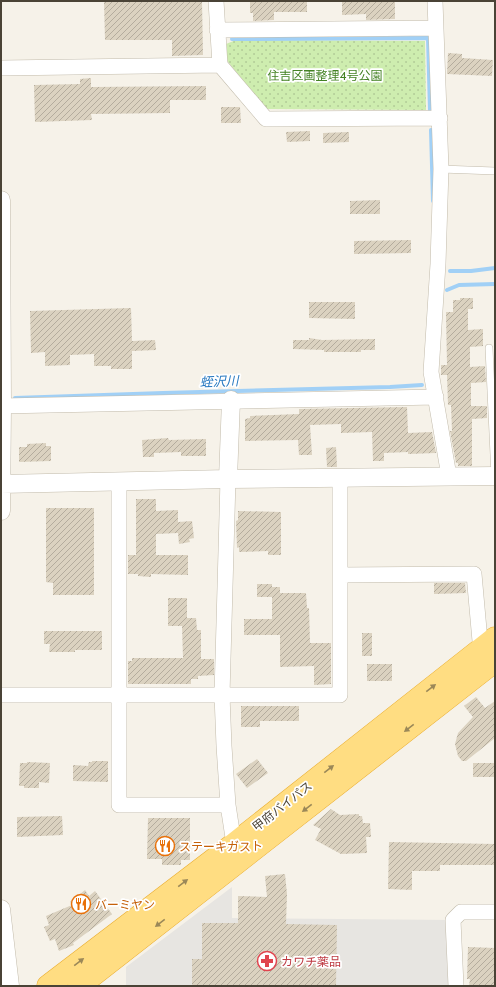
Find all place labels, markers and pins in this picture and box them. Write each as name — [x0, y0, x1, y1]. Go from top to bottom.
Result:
restaurant icon: ステーキガスト — [154, 835, 176, 857]
place label: ステーキガスト — [179, 839, 263, 854]
restaurant icon: バーミヤン — [70, 893, 92, 915]
place label: バーミヤン — [95, 897, 155, 912]
pharmacy icon: カワチ薬品 — [256, 950, 278, 972]
place label: カワチ薬品 — [281, 954, 341, 969]

